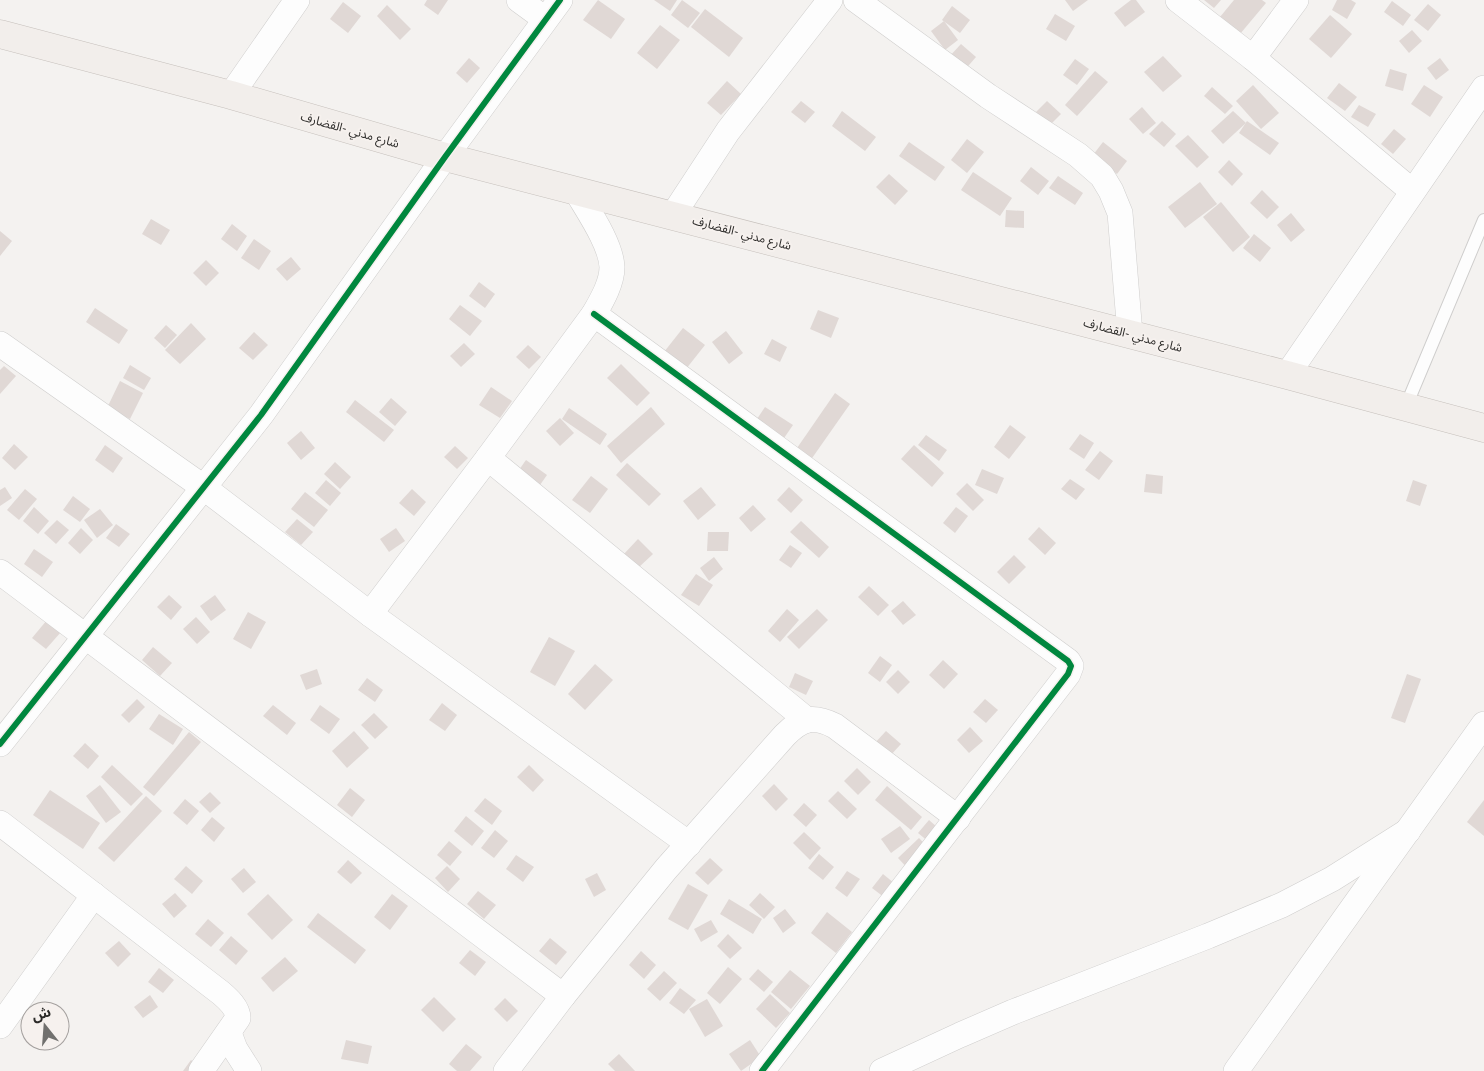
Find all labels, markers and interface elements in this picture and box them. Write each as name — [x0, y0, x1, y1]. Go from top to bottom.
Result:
street label: شارع مدني -القضارف — [298, 109, 401, 153]
street label: شارع مدني -القضارف — [690, 213, 793, 256]
street label: شارع مدني -القضارف — [1081, 315, 1184, 358]
north arrow — [20, 1001, 70, 1051]
text: ش — [30, 1003, 53, 1025]

